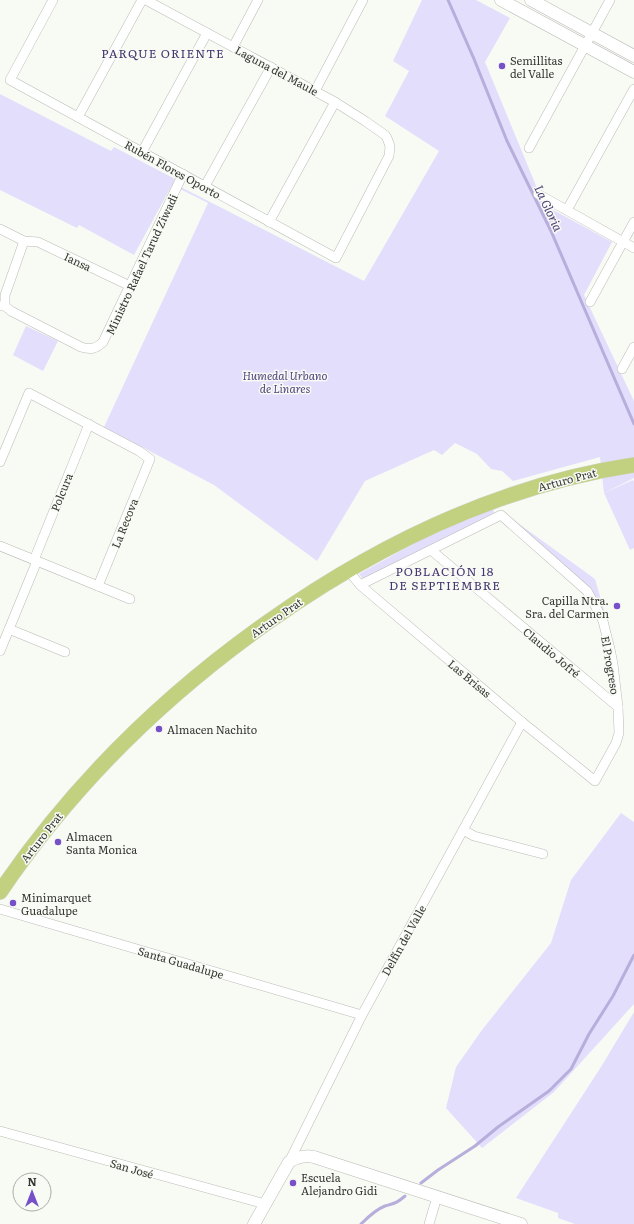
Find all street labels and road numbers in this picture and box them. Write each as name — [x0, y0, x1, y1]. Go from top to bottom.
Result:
street label: Laguna del Maule — [233, 41, 322, 99]
street label: Rubén Flores Oporto — [122, 136, 224, 202]
street label: Ministro Rafael Tarud Ziwadi — [101, 191, 181, 337]
street label: Iansa — [62, 248, 94, 274]
street label: Arturo Prat — [536, 463, 599, 494]
street label: Polcura — [46, 470, 76, 514]
street label: La Recova — [107, 496, 141, 550]
street label: Arturo Prat — [247, 593, 306, 641]
street label: Claudio Jofré — [520, 623, 584, 681]
street label: El Progreso — [598, 634, 624, 696]
street label: Las Brisas — [445, 655, 495, 701]
street label: Arturo Prat — [16, 808, 66, 866]
street label: Delfín del Valle — [377, 901, 429, 978]
street label: Santa Guadalupe — [136, 942, 226, 982]
street label: San José — [108, 1154, 156, 1182]

